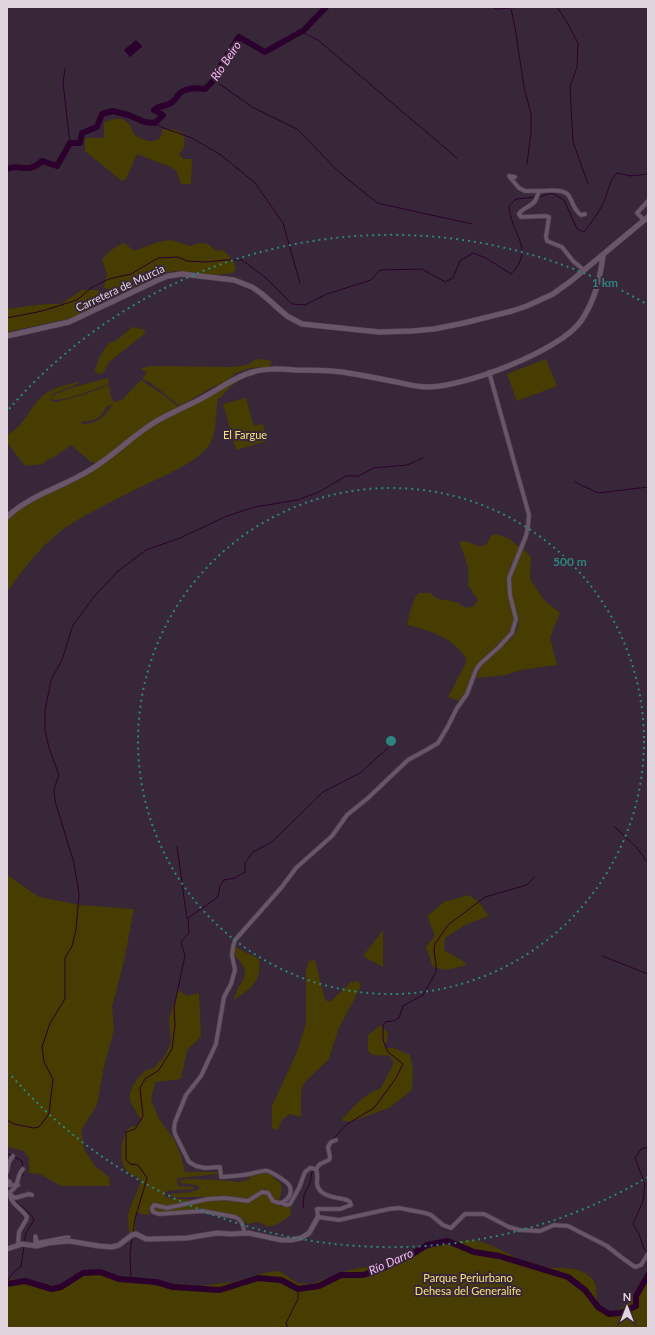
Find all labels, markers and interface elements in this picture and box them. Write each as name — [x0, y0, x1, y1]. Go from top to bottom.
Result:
water label: Río Beiro — [207, 38, 244, 83]
street label: Carretera de Murcia — [73, 261, 166, 314]
text: 1 km — [592, 275, 618, 290]
park label: El Fargue — [223, 428, 267, 441]
text: 500 m — [553, 554, 587, 569]
centre of rings — [384, 734, 398, 748]
water label: Río Darro — [366, 1245, 416, 1278]
park label: Parque Periurbano Dehesa del Generalife — [415, 1271, 521, 1297]
north arrow — [607, 1287, 647, 1327]
text: N — [623, 1290, 631, 1303]

